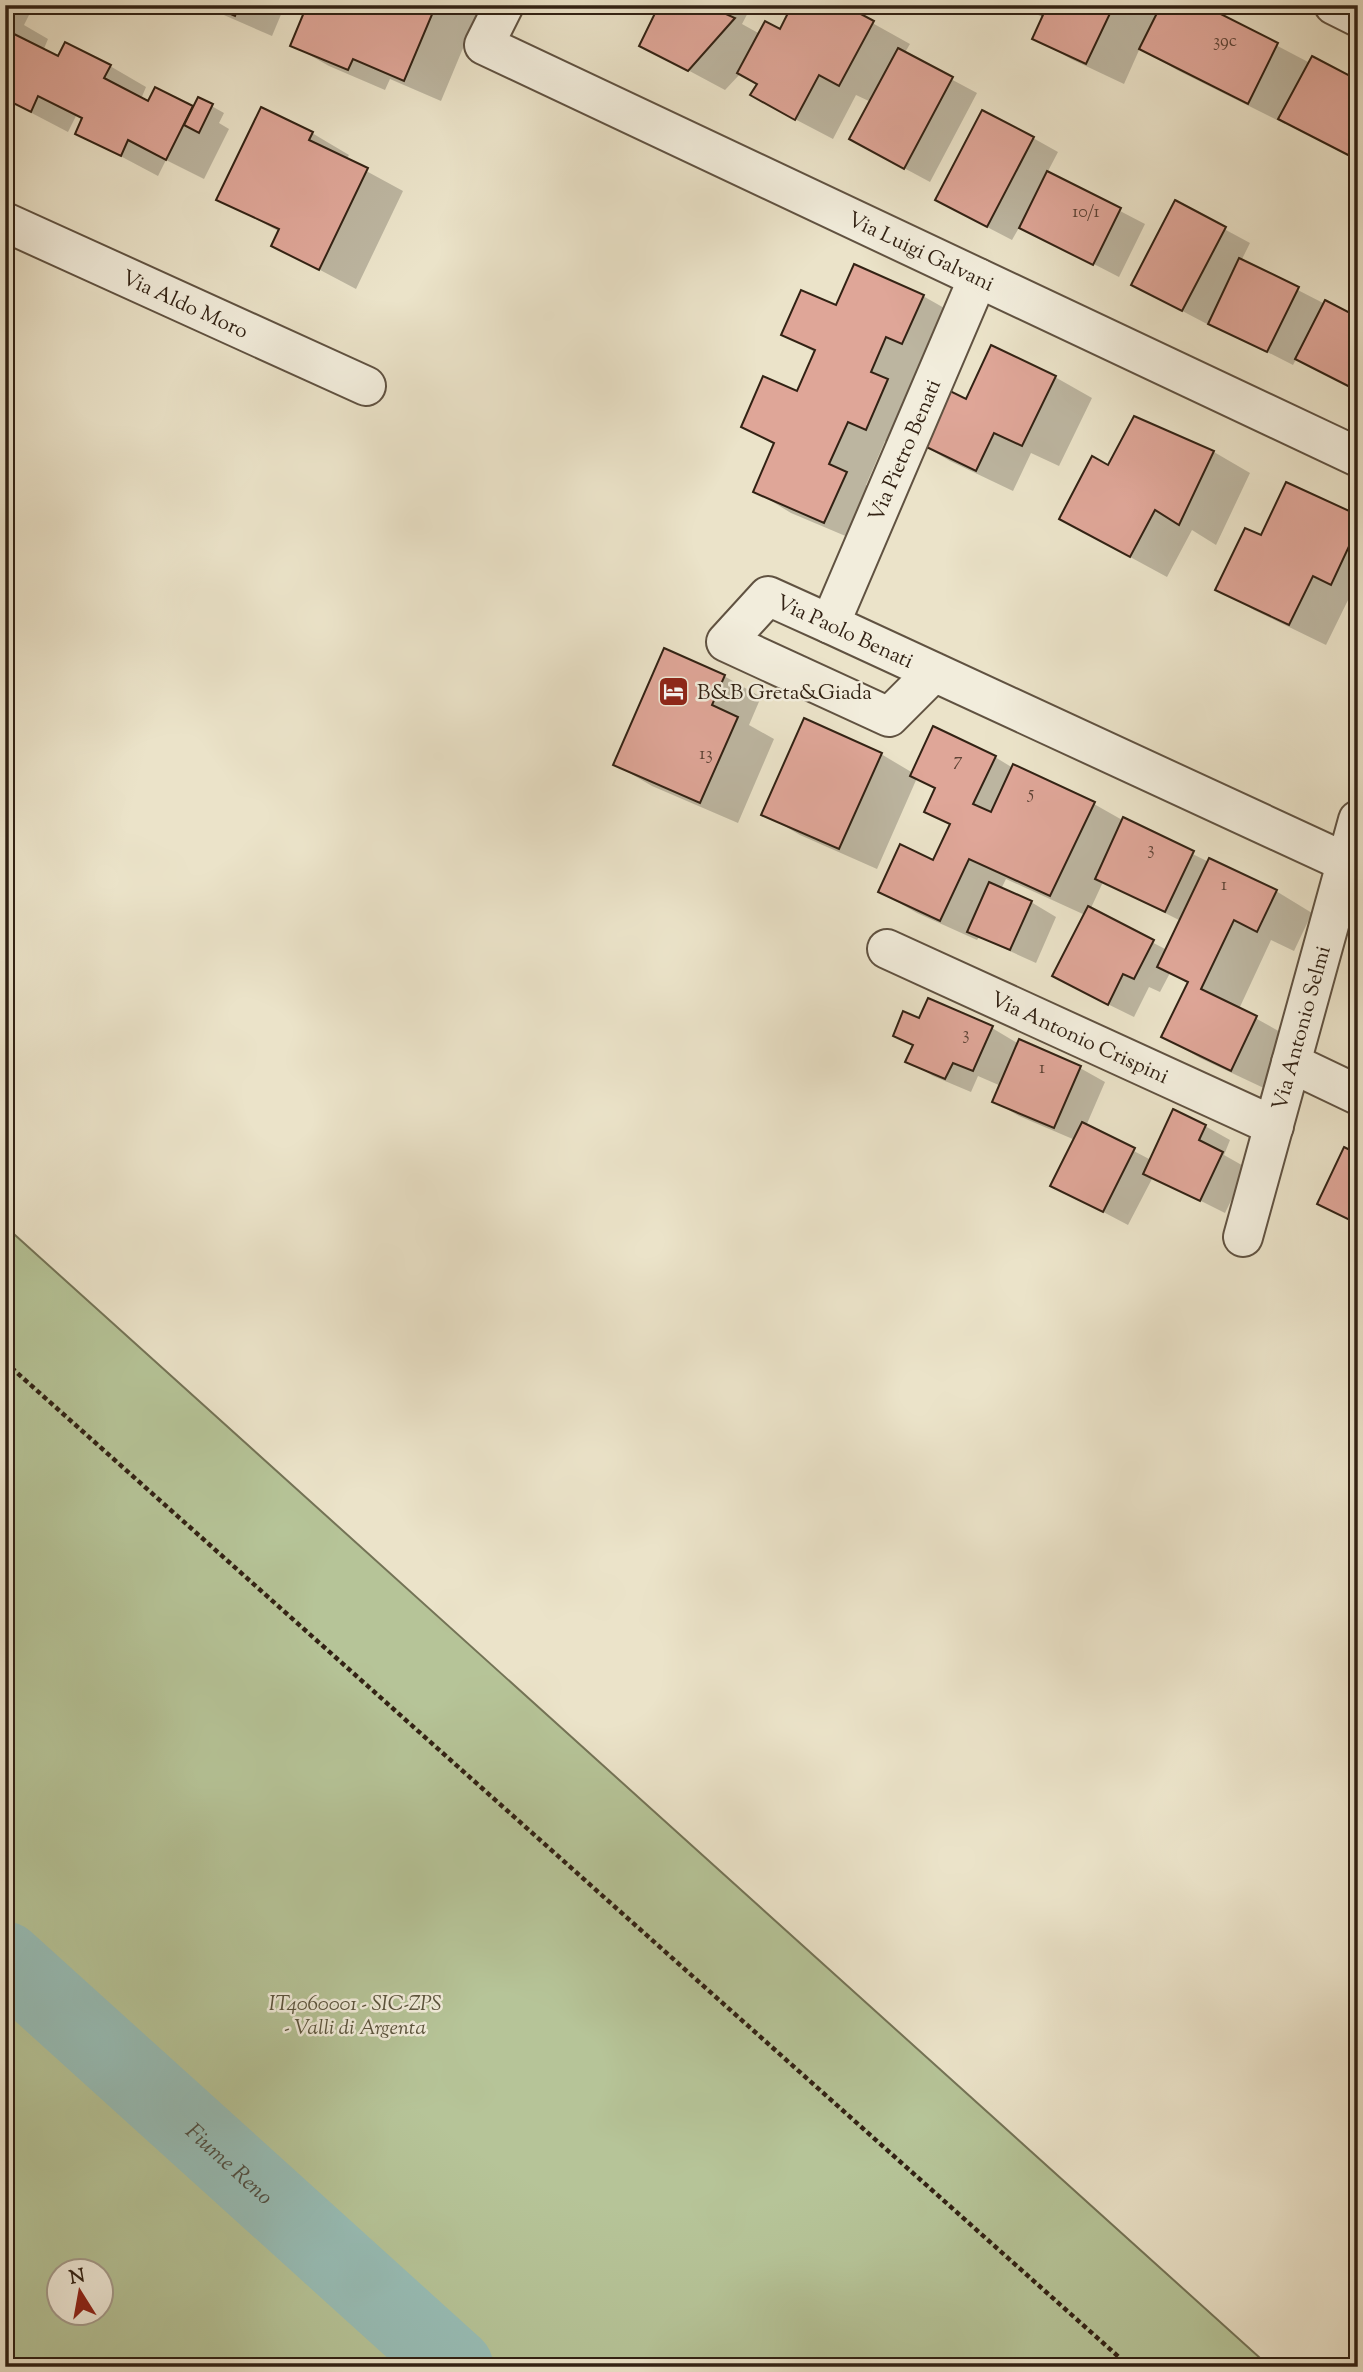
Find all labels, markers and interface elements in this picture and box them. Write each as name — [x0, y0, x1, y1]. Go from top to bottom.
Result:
house number: 39c — [1213, 29, 1237, 55]
house number: 10/1 — [1072, 200, 1100, 226]
street label: Via Luigi Galvani — [842, 205, 999, 300]
street label: Via Aldo Moro — [116, 264, 253, 348]
street label: Via Pietro Benati — [862, 375, 950, 527]
street label: Via Paolo Benati — [771, 589, 918, 677]
hotel icon: B&B Greta&Giada — [657, 675, 691, 709]
place label: B&B Greta&Giada — [697, 679, 872, 709]
house number: 13 — [699, 742, 713, 768]
house number: 7 — [953, 748, 963, 774]
house number: 5 — [1027, 781, 1034, 807]
house number: 3 — [1147, 837, 1155, 863]
house number: 1 — [1221, 873, 1227, 899]
street label: Via Antonio Selmi — [1266, 943, 1340, 1114]
street label: Via Antonio Crispini — [985, 985, 1173, 1093]
house number: 3 — [962, 1022, 970, 1048]
house number: 1 — [1039, 1056, 1045, 1082]
park label: IT4060001 - SIC-ZPS - Valli di Argenta — [269, 1990, 441, 2044]
water label: Fiume Reno — [177, 2117, 279, 2214]
north arrow — [46, 2256, 116, 2326]
text: N — [67, 2263, 87, 2292]

